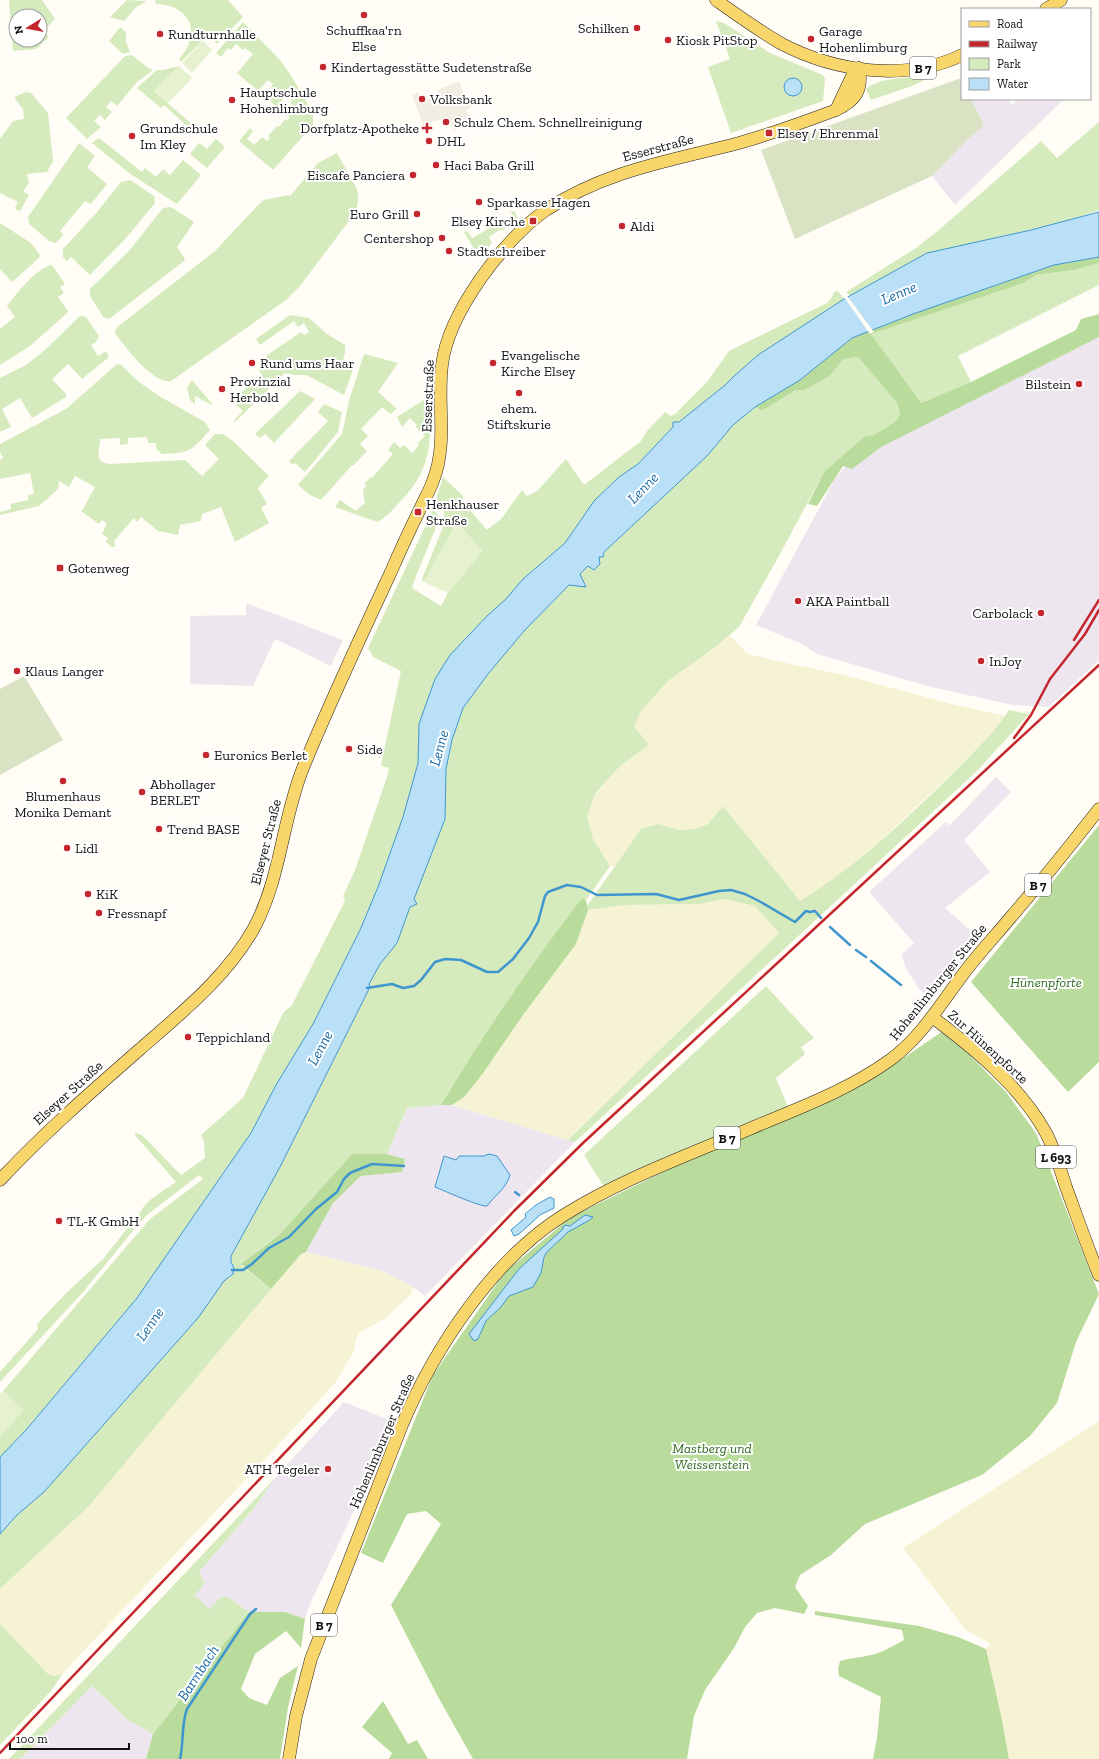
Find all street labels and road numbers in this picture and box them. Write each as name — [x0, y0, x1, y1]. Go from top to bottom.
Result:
road number: B 7 — [910, 57, 936, 79]
street label: Esserstraße — [621, 130, 696, 166]
street label: Esserstraße — [418, 359, 438, 433]
street label: Elseyer Straße — [247, 797, 285, 887]
road number: B 7 — [1025, 874, 1051, 896]
street label: Hohenlimburger Straße — [886, 920, 990, 1044]
street label: Zur Hünenpforte — [944, 1006, 1032, 1088]
street label: Elseyer Straße — [30, 1057, 107, 1129]
road number: B 7 — [714, 1127, 740, 1149]
road number: L 693 — [1036, 1146, 1076, 1168]
street label: Hohenlimburger Straße — [346, 1371, 418, 1511]
road number: B 7 — [311, 1614, 337, 1636]

